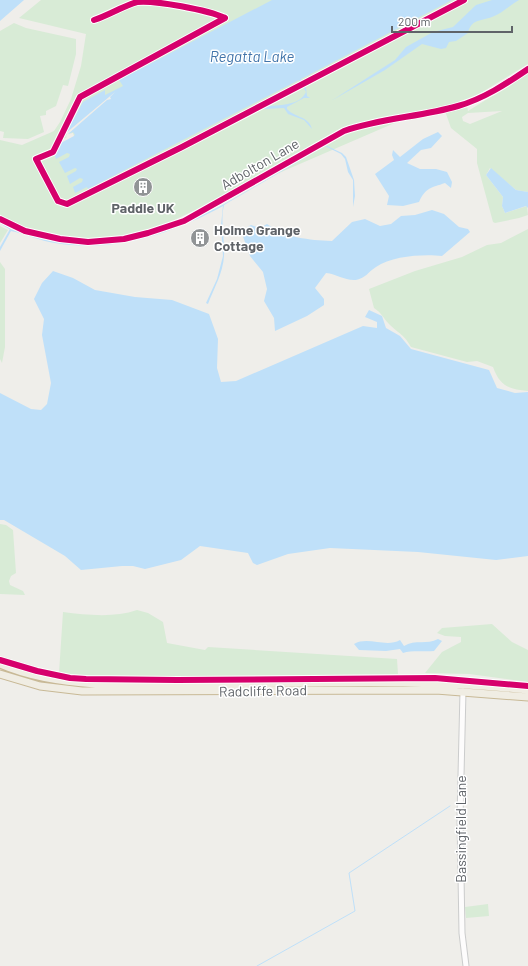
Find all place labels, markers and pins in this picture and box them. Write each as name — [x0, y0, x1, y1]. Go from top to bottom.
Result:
building icon: Paddle UK — [132, 176, 154, 198]
place label: Paddle UK — [112, 199, 175, 216]
place label: Holme Grange Cottage — [214, 221, 301, 254]
building icon: Holme Grange Cottage — [189, 227, 211, 249]

